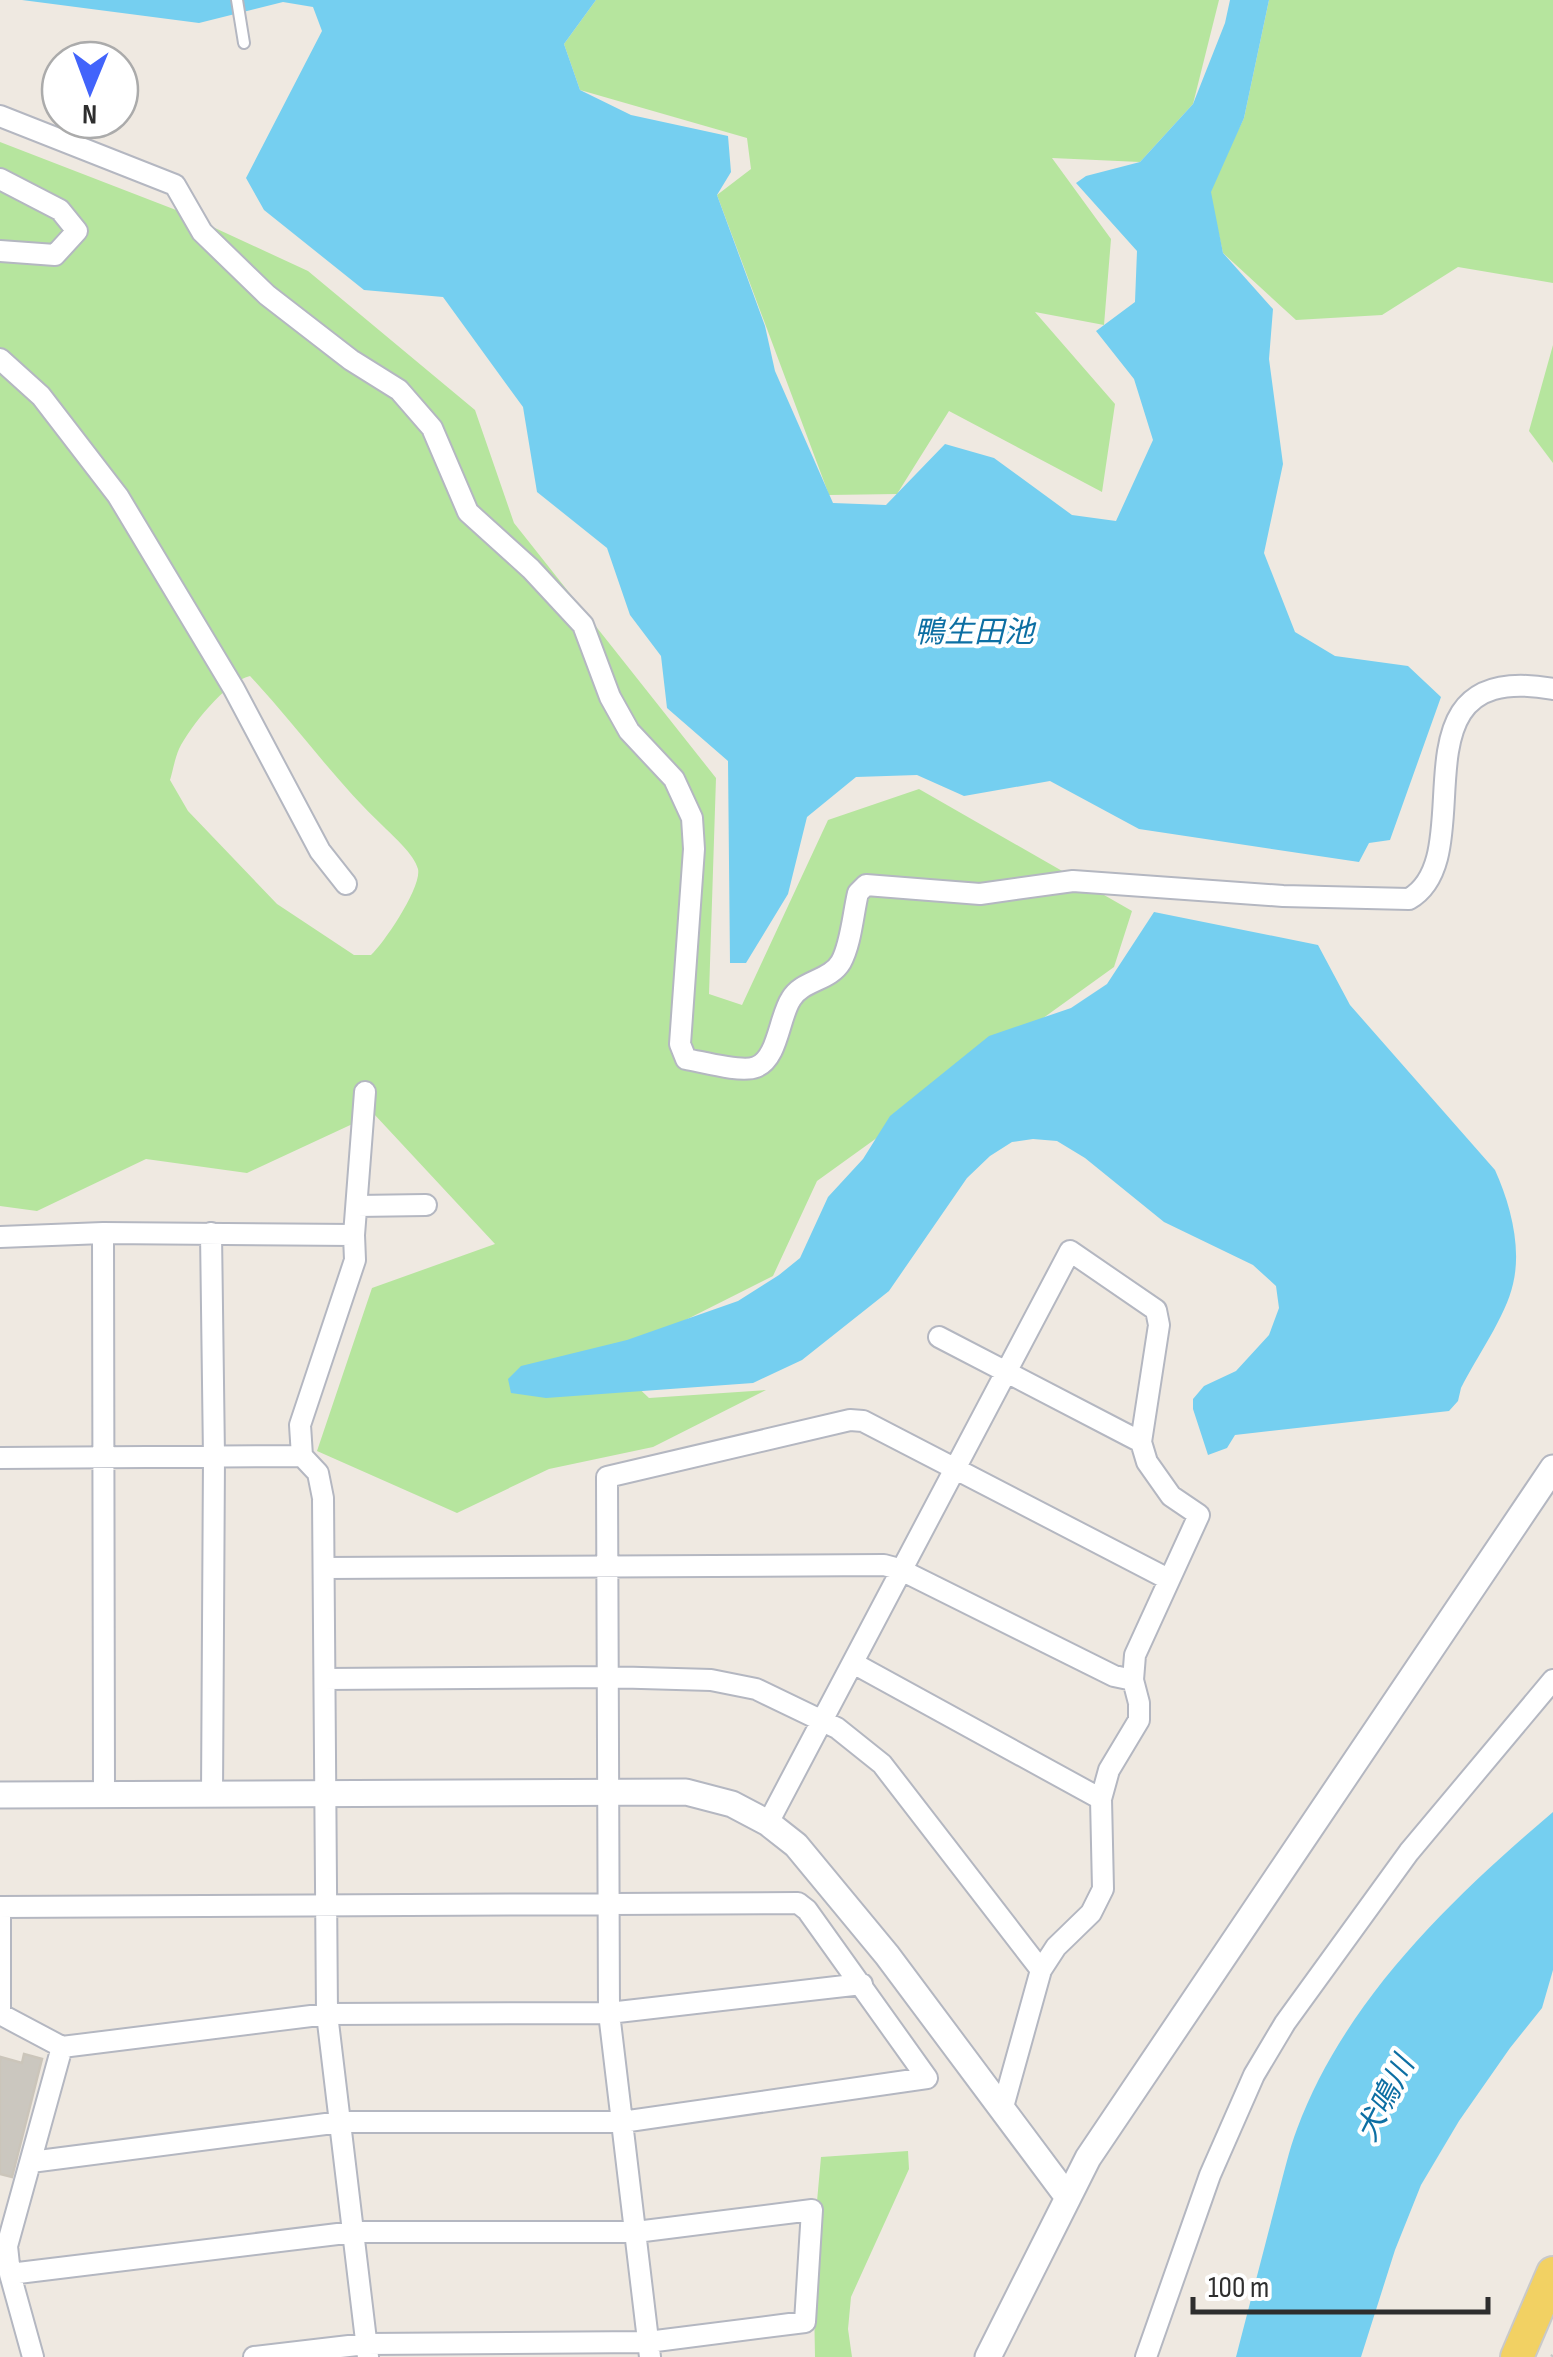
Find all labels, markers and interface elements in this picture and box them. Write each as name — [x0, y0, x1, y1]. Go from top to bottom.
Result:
north arrow — [40, 40, 140, 140]
text: N — [82, 97, 97, 130]
water label: 鴨生田池 — [914, 615, 1037, 651]
water label: 犬鳴川 — [1350, 2048, 1424, 2147]
scale bar — [1193, 2252, 1488, 2314]
text: 100 m — [1208, 2270, 1269, 2306]

